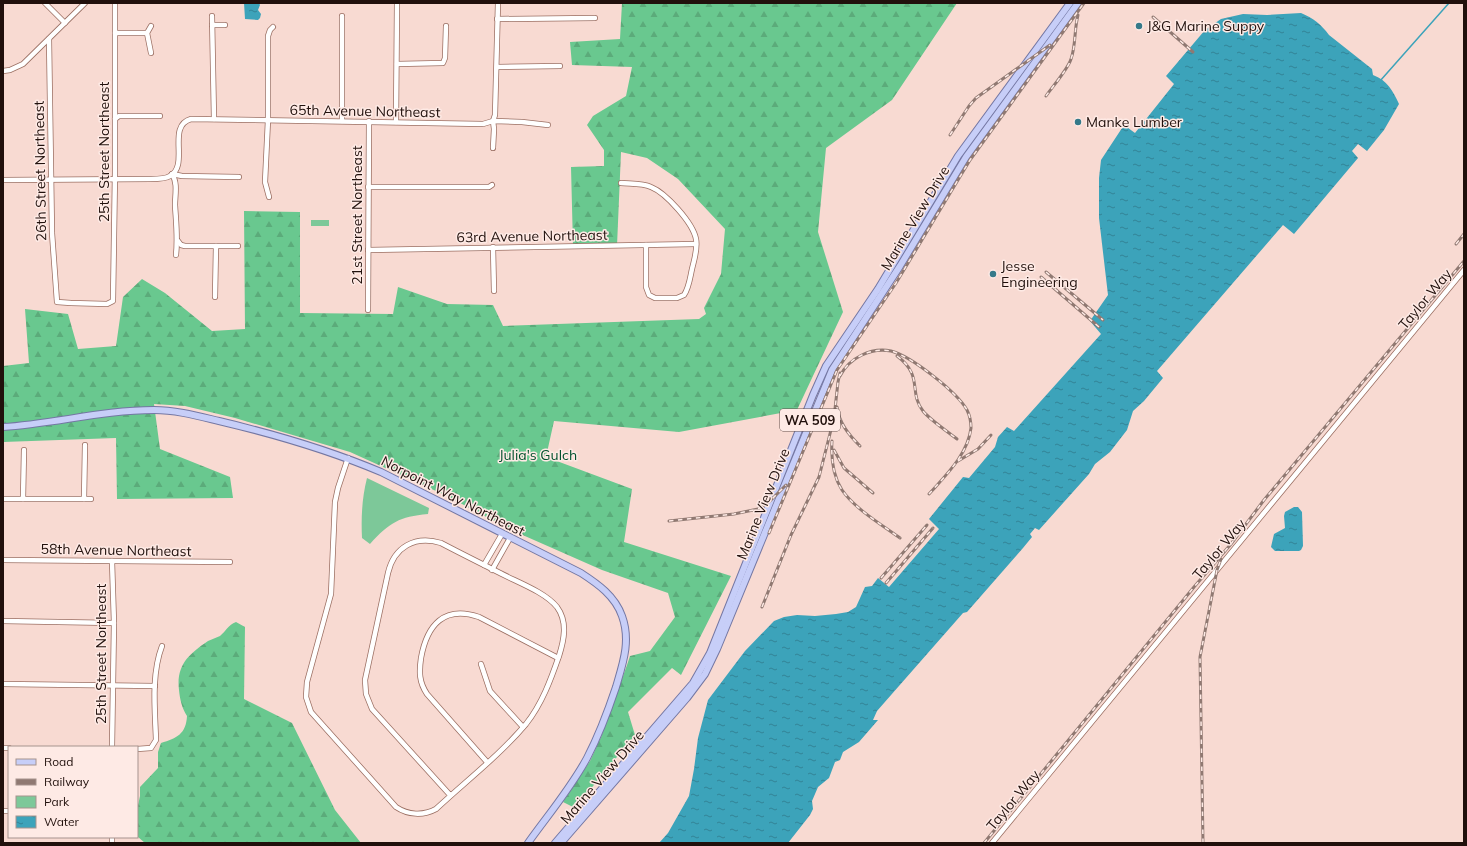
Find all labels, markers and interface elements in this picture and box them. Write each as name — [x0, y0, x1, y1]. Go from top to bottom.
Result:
place label: J&G Marine Suppy — [1147, 17, 1265, 35]
marker: J&G Marine Suppy — [1134, 21, 1144, 31]
street label: 25th Street Northeast — [95, 82, 113, 222]
street label: 26th Street Northeast — [30, 100, 50, 242]
street label: 65th Avenue Northeast — [289, 101, 441, 121]
place label: Manke Lumber — [1086, 113, 1183, 131]
marker: Manke Lumber — [1073, 117, 1083, 127]
street label: 21st Street Northeast — [348, 145, 366, 285]
street label: Marine View Drive — [877, 163, 953, 273]
street label: 63rd Avenue Northeast — [456, 226, 608, 246]
place label: Jesse Engineering — [1001, 257, 1078, 291]
street label: Taylor Way — [1394, 265, 1456, 333]
marker: Jesse Engineering — [988, 269, 998, 279]
road number: WA 509 — [780, 409, 840, 431]
park label: Julia's Gulch — [499, 446, 577, 464]
street label: Marine View Drive — [732, 446, 794, 562]
street label: Norpoint Way Northeast — [378, 452, 528, 540]
street label: Taylor Way — [1188, 515, 1250, 583]
street label: 58th Avenue Northeast — [40, 540, 192, 560]
street label: 25th Street Northeast — [92, 584, 110, 724]
street label: Marine View Drive — [556, 726, 648, 828]
legend — [8, 746, 138, 838]
text: Road — [44, 754, 73, 769]
street label: Taylor Way — [982, 766, 1044, 834]
text: Railway — [44, 774, 90, 789]
text: Park — [44, 794, 70, 809]
text: Water — [44, 814, 80, 829]

